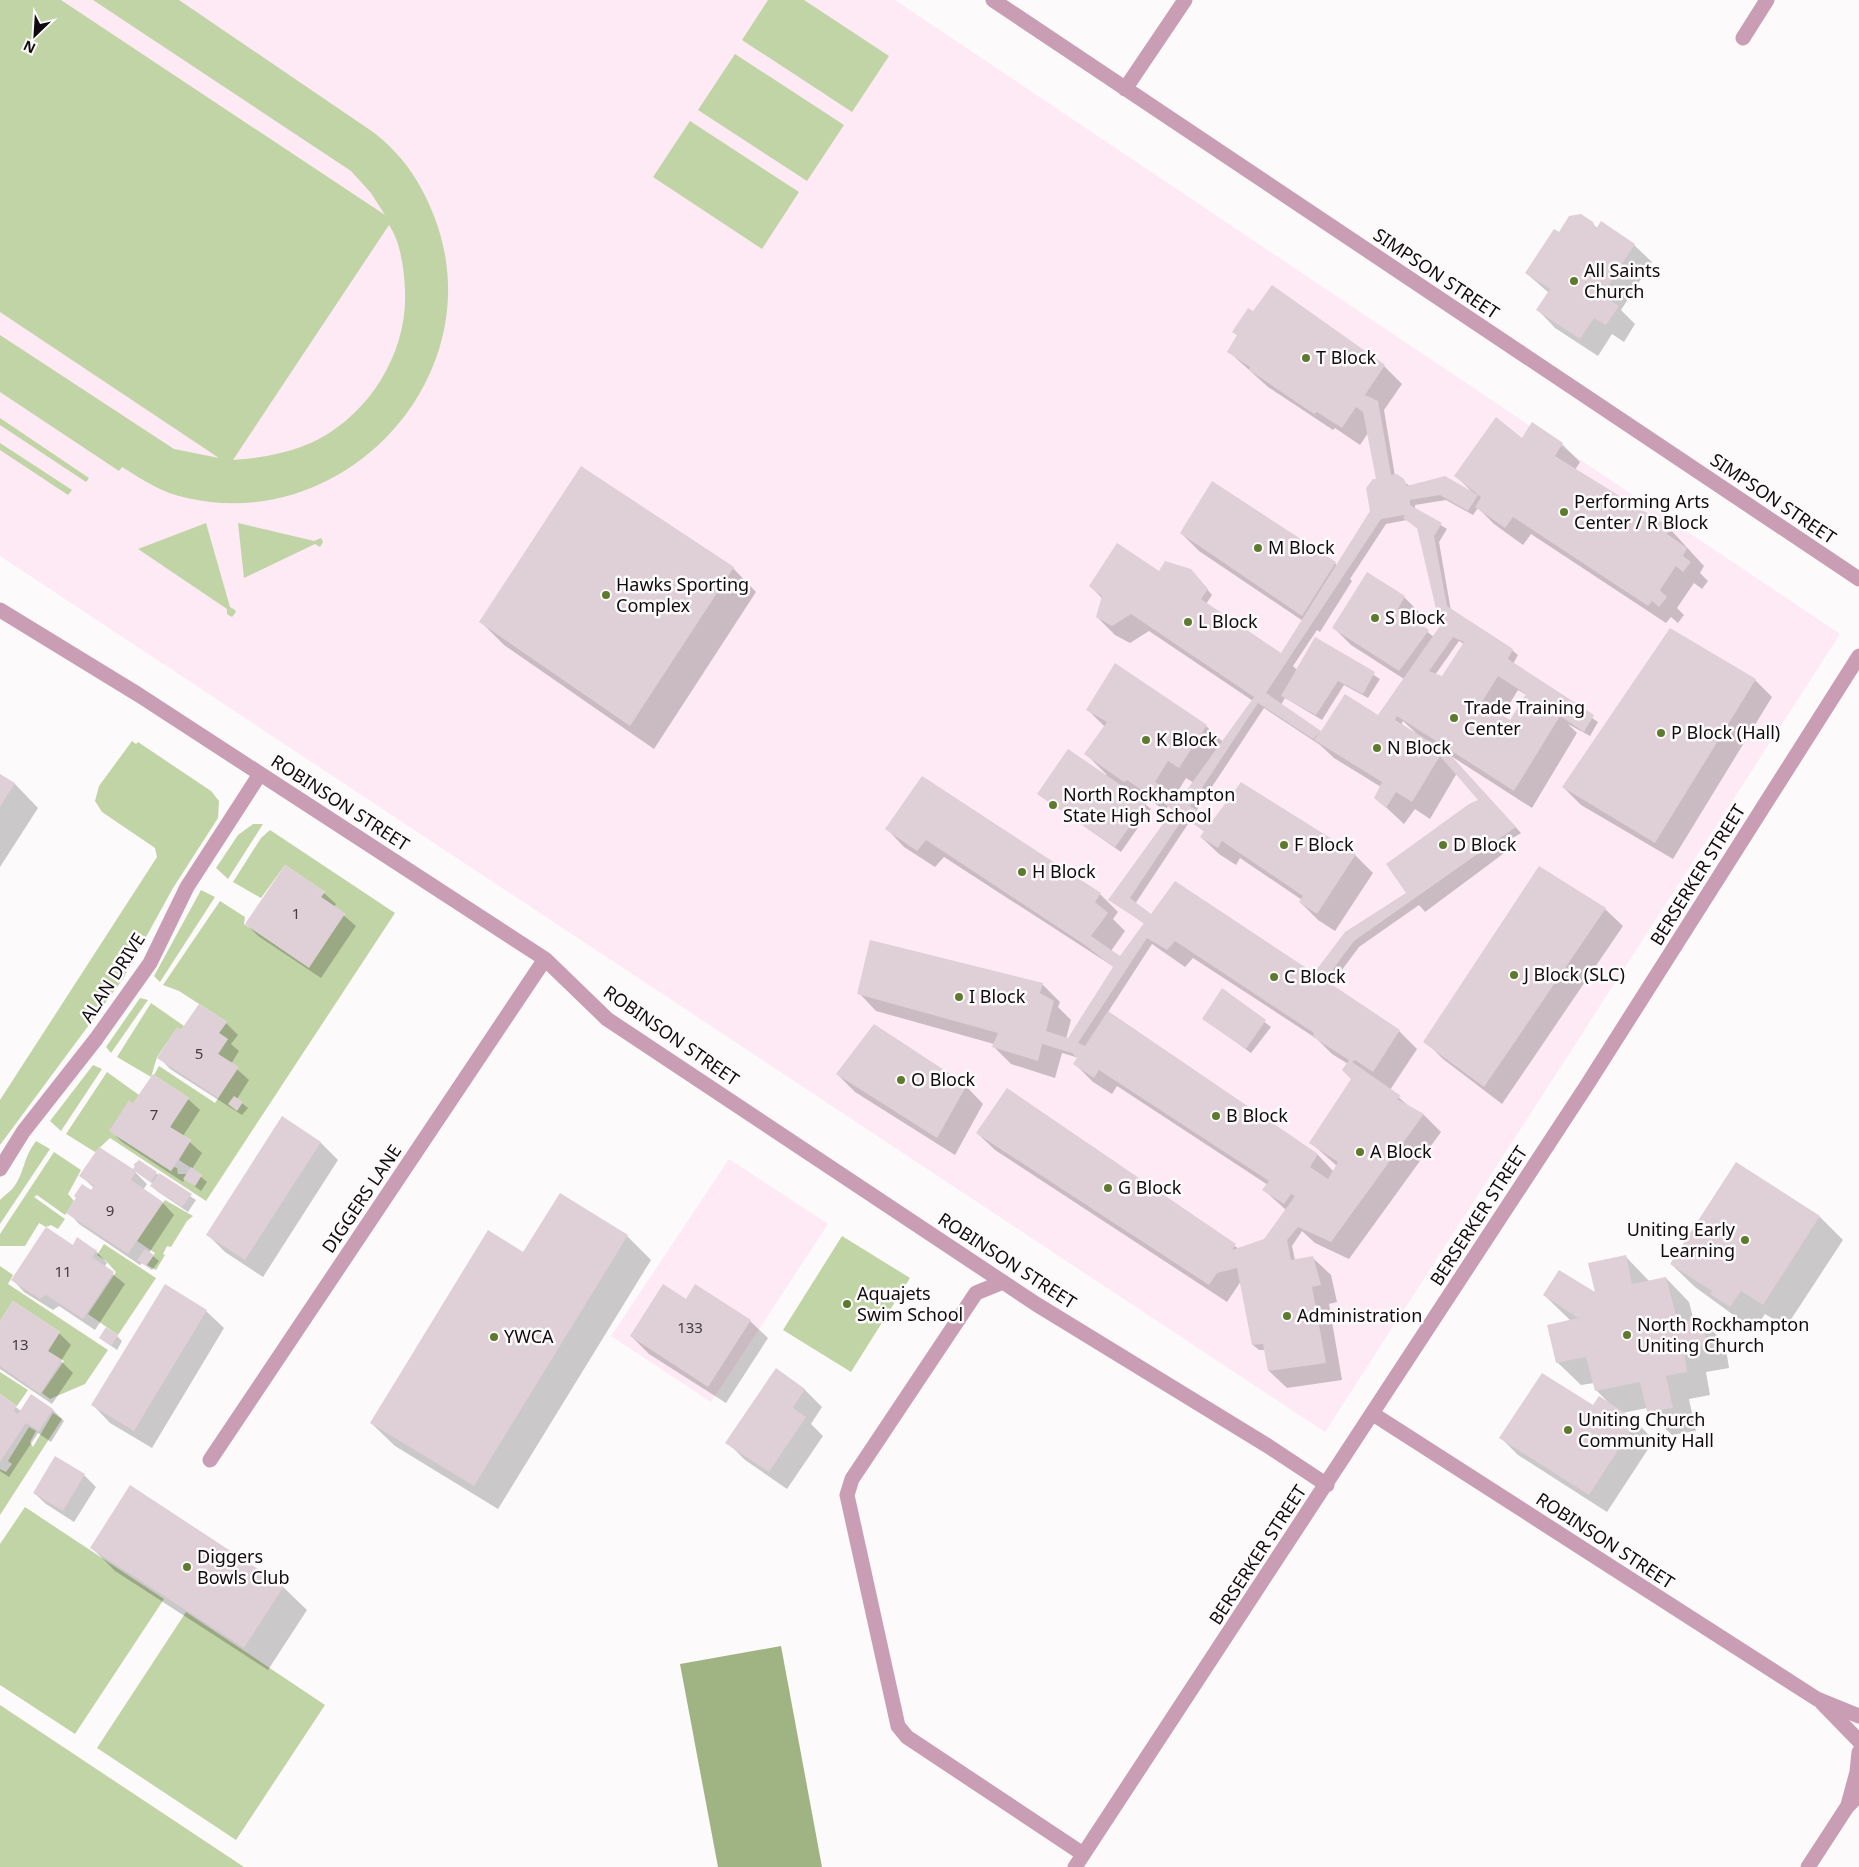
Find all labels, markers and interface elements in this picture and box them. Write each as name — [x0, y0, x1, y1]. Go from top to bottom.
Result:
north arrow — [10, 10, 60, 60]
text: N — [20, 36, 38, 58]
street label: SIMPSON STREET — [1369, 222, 1504, 324]
place label: All Saints Church — [1584, 258, 1660, 303]
marker: All Saints Church — [1568, 275, 1580, 287]
place label: T Block — [1316, 345, 1377, 369]
marker: T Block — [1300, 352, 1312, 364]
street label: SIMPSON STREET — [1706, 447, 1841, 549]
place label: Performing Arts Center / R Block — [1574, 489, 1709, 534]
marker: Performing Arts Center / R Block — [1558, 506, 1570, 518]
place label: M Block — [1268, 535, 1335, 559]
marker: M Block — [1252, 542, 1264, 554]
place label: Hawks Sporting Complex — [616, 572, 749, 617]
marker: Hawks Sporting Complex — [600, 589, 612, 601]
place label: S Block — [1385, 605, 1445, 629]
place label: L Block — [1198, 609, 1258, 633]
marker: S Block — [1369, 612, 1381, 624]
marker: L Block — [1182, 616, 1194, 628]
place label: Trade Training Center — [1464, 695, 1585, 740]
marker: Trade Training Center — [1448, 712, 1460, 724]
place label: P Block (Hall) — [1671, 720, 1780, 744]
place label: K Block — [1156, 727, 1218, 751]
marker: P Block (Hall) — [1655, 727, 1667, 739]
marker: K Block — [1140, 734, 1152, 746]
place label: N Block — [1387, 735, 1451, 759]
marker: N Block — [1371, 742, 1383, 754]
street label: ROBINSON STREET — [267, 748, 414, 856]
place label: North Rockhampton State High School — [1063, 782, 1235, 827]
marker: North Rockhampton State High School — [1047, 799, 1059, 811]
street label: BERSERKER STREET — [1644, 799, 1750, 950]
place label: F Block — [1294, 832, 1354, 856]
place label: D Block — [1453, 832, 1517, 856]
marker: F Block — [1278, 839, 1290, 851]
marker: D Block — [1437, 839, 1449, 851]
place label: H Block — [1032, 859, 1096, 883]
marker: H Block — [1016, 866, 1028, 878]
house number: 1 — [292, 903, 300, 923]
street label: ALAN DRIVE — [74, 928, 150, 1027]
place label: J Block (SLC) — [1522, 962, 1625, 986]
place label: C Block — [1284, 964, 1346, 988]
marker: J Block (SLC) — [1508, 969, 1520, 981]
marker: C Block — [1268, 971, 1280, 983]
street label: ROBINSON STREET — [599, 979, 744, 1091]
place label: I Block — [969, 984, 1026, 1008]
marker: I Block — [953, 991, 965, 1003]
house number: 5 — [195, 1043, 203, 1063]
place label: O Block — [911, 1067, 976, 1091]
marker: O Block — [895, 1074, 907, 1086]
place label: B Block — [1226, 1103, 1288, 1127]
house number: 7 — [150, 1104, 158, 1124]
marker: B Block — [1210, 1110, 1222, 1122]
place label: A Block — [1370, 1139, 1432, 1163]
street label: DIGGERS LANE — [316, 1140, 406, 1257]
street label: BERSERKER STREET — [1424, 1141, 1532, 1290]
marker: A Block — [1354, 1146, 1366, 1158]
place label: G Block — [1118, 1175, 1182, 1199]
marker: G Block — [1102, 1182, 1114, 1194]
house number: 9 — [106, 1200, 114, 1220]
street label: ROBINSON STREET — [934, 1206, 1081, 1314]
place label: Uniting Early Learning — [1627, 1217, 1736, 1262]
marker: Uniting Early Learning — [1739, 1234, 1751, 1246]
house number: 11 — [54, 1261, 72, 1281]
place label: Aquajets Swim School — [857, 1281, 963, 1326]
marker: Aquajets Swim School — [841, 1298, 853, 1310]
place label: Administration — [1297, 1303, 1422, 1327]
marker: Administration — [1281, 1310, 1293, 1322]
place label: North Rockhampton Uniting Church — [1637, 1312, 1809, 1357]
house number: 133 — [677, 1317, 703, 1337]
place label: YWCA — [504, 1324, 554, 1348]
marker: North Rockhampton Uniting Church — [1621, 1329, 1633, 1341]
marker: YWCA — [488, 1331, 500, 1343]
house number: 13 — [11, 1334, 29, 1354]
place label: Uniting Church Community Hall — [1578, 1407, 1714, 1452]
marker: Uniting Church Community Hall — [1562, 1424, 1574, 1436]
street label: BERSERKER STREET — [1203, 1480, 1311, 1629]
street label: ROBINSON STREET — [1532, 1486, 1679, 1594]
place label: Diggers Bowls Club — [197, 1544, 290, 1589]
marker: Diggers Bowls Club — [181, 1561, 193, 1573]

